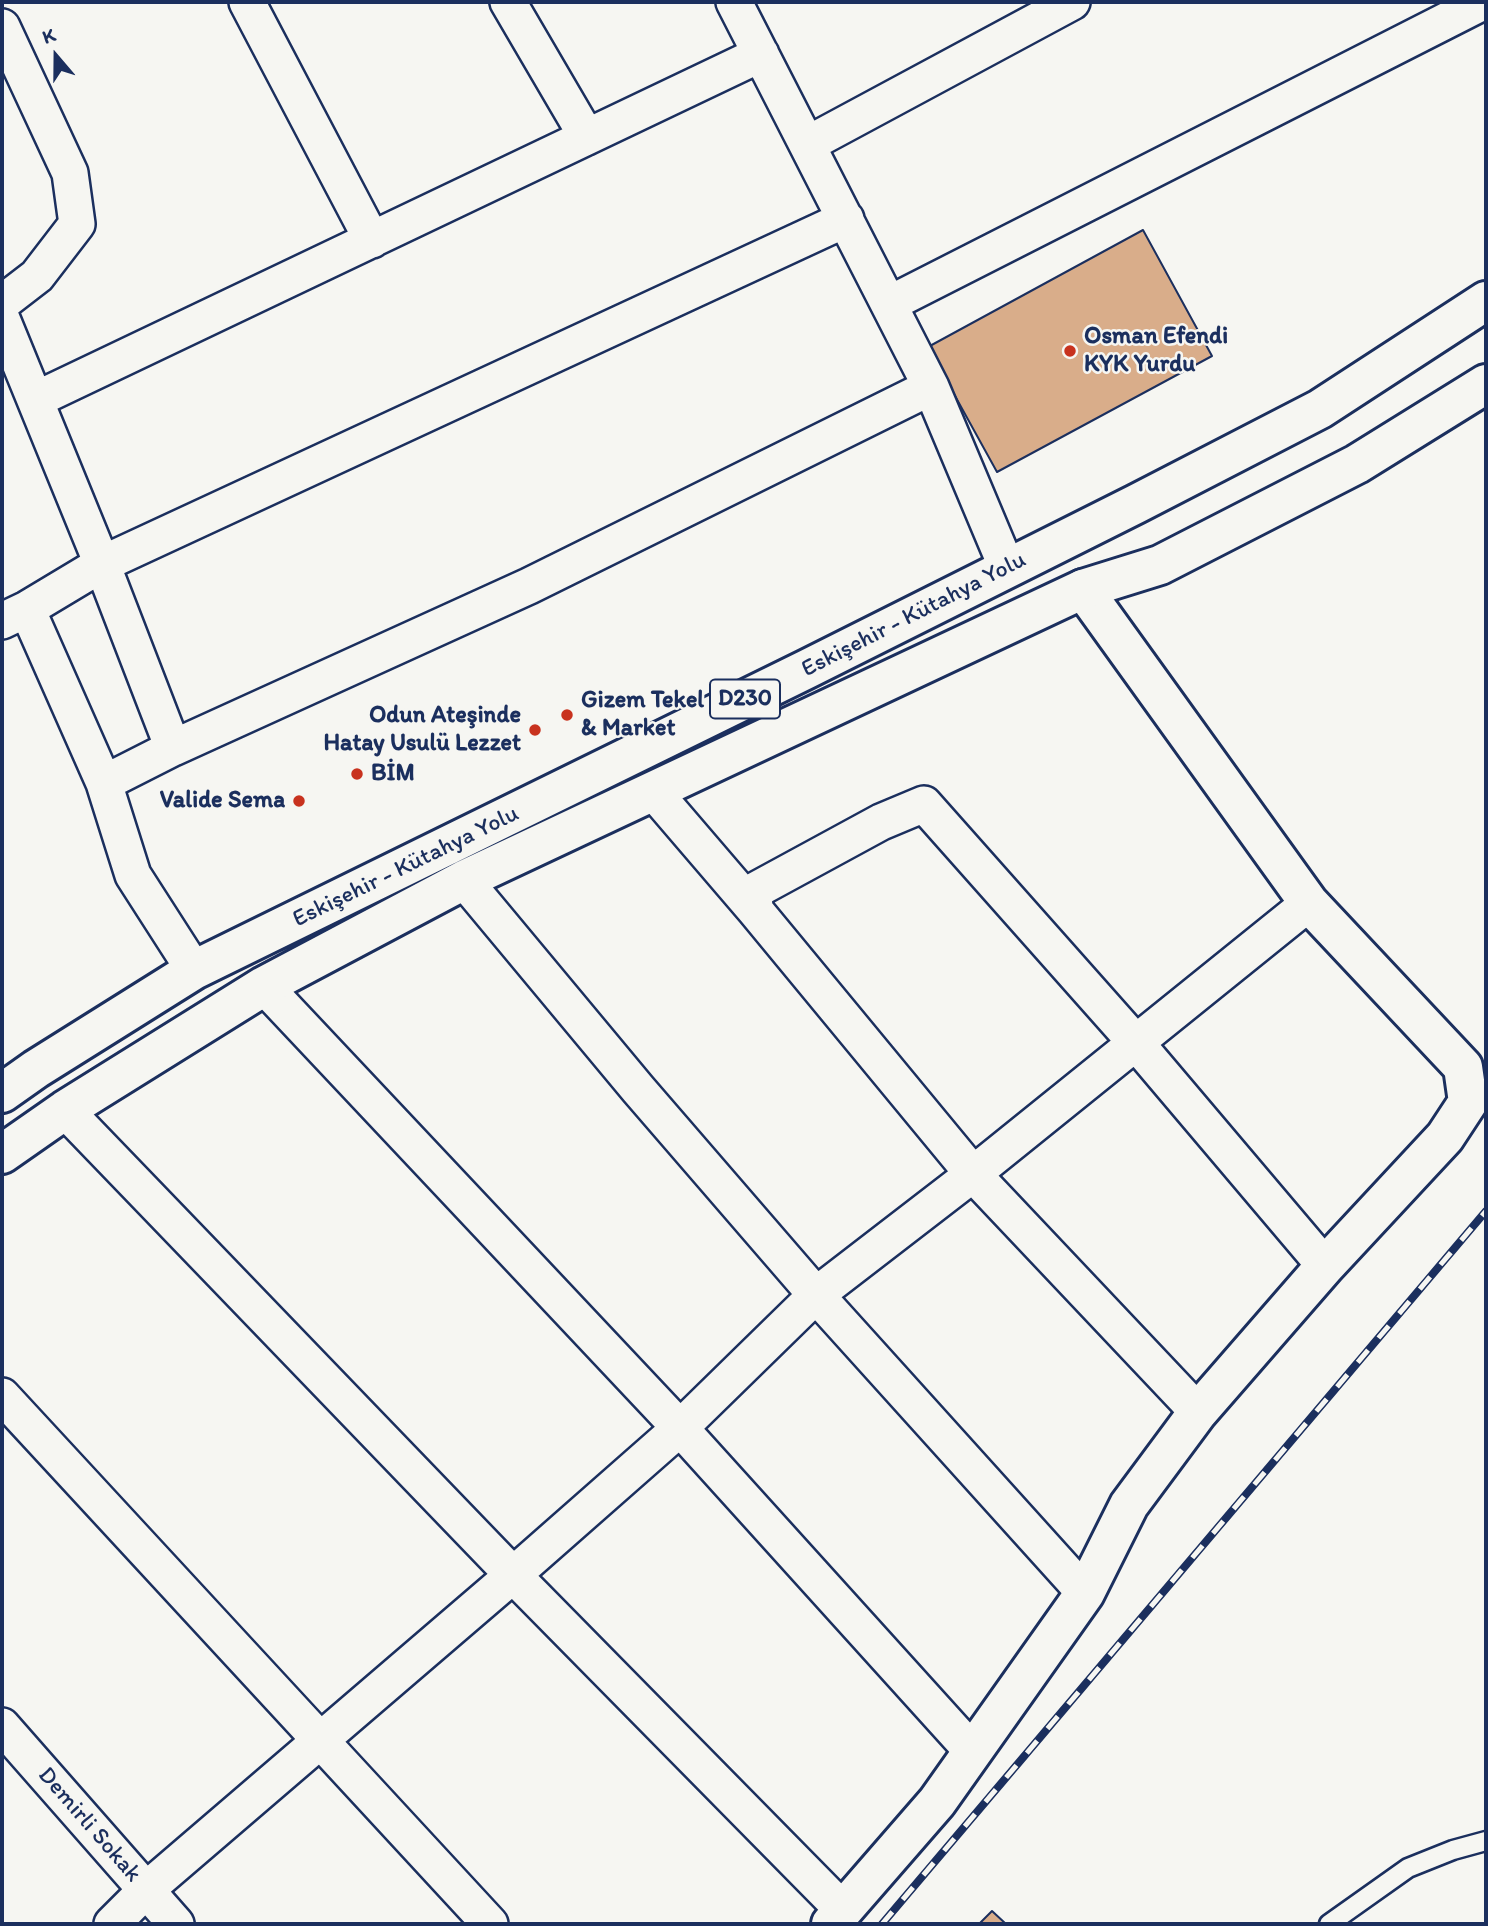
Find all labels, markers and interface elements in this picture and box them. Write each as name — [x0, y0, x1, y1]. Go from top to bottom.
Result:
north arrow — [21, 21, 91, 91]
text: K — [39, 23, 58, 49]
place label: Osman Efendi KYK Yurdu — [1084, 323, 1228, 379]
marker: Osman Efendi KYK Yurdu — [1062, 343, 1078, 359]
street label: Eskişehir - Kütahya Yolu — [797, 546, 1031, 684]
road number: D230 — [710, 680, 780, 719]
place label: Gizem Tekel & Market — [581, 687, 704, 743]
place label: Odun Ateşinde Hatay Usulü Lezzet — [323, 702, 521, 758]
marker: Gizem Tekel & Market — [559, 707, 575, 723]
marker: Odun Ateşinde Hatay Usulü Lezzet — [527, 722, 543, 738]
place label: BİM — [371, 760, 415, 788]
marker: BİM — [349, 766, 365, 782]
place label: Valide Sema — [160, 787, 285, 815]
marker: Valide Sema — [291, 793, 307, 809]
street label: Eskişehir - Kütahya Yolu — [288, 800, 524, 934]
street label: Demirli Sokak — [31, 1762, 147, 1888]

